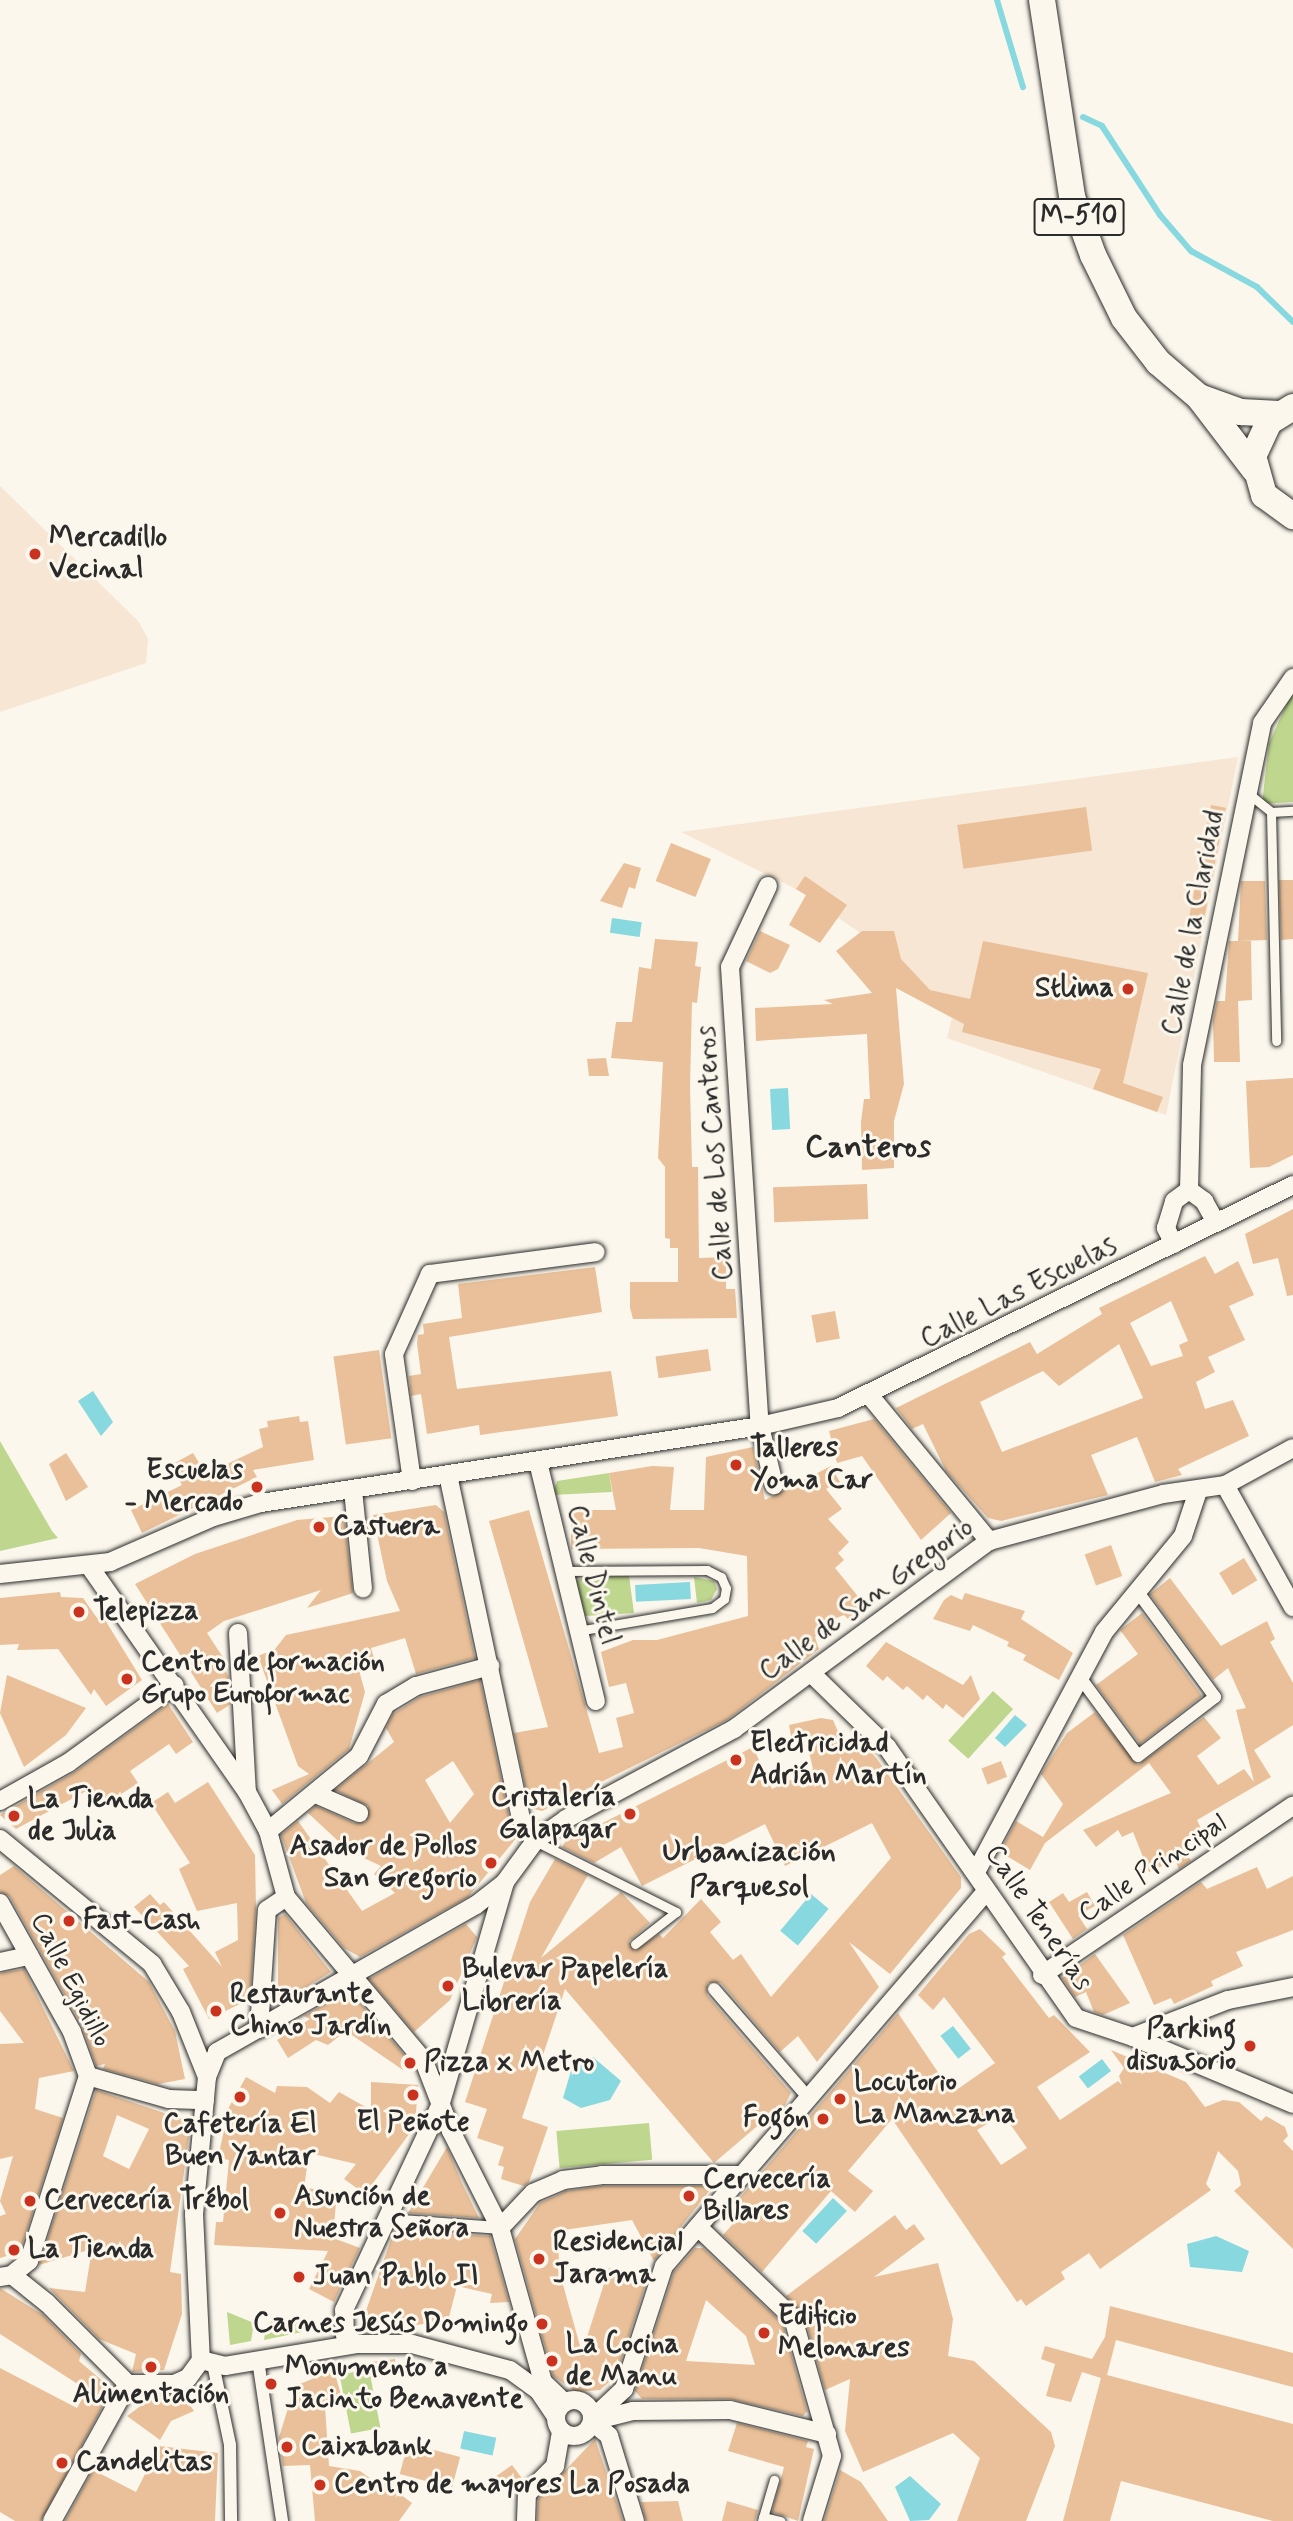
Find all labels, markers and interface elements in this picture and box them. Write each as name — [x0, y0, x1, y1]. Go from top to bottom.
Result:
road number: M-510 — [1034, 194, 1124, 240]
place label: Mercadillo Vecinal — [49, 521, 167, 587]
marker: Mercadillo Vecinal — [27, 546, 43, 562]
street label: Calle de la Claridad — [1155, 804, 1233, 1042]
place label: Stlima — [1035, 972, 1114, 1006]
marker: Stlima — [1120, 981, 1136, 997]
street label: Calle de Los Canteros — [690, 1021, 742, 1285]
district label: Canteros — [805, 1128, 931, 1166]
street label: Calle Las Escuelas — [915, 1229, 1123, 1357]
place label: Talleres Yoma Car — [750, 1432, 872, 1498]
place label: Escuelas - Mercado — [125, 1454, 243, 1520]
marker: Talleres Yoma Car — [728, 1457, 744, 1473]
marker: Escuelas - Mercado — [249, 1479, 265, 1495]
street label: Calle Dintel — [559, 1502, 625, 1648]
place label: Castuera — [333, 1510, 440, 1544]
street label: Calle de San Gregorio — [755, 1512, 979, 1688]
marker: Castuera — [311, 1519, 327, 1535]
place label: Telepizza — [93, 1595, 199, 1629]
marker: Telepizza — [71, 1604, 87, 1620]
place label: Centro de formación Grupo Euroformac — [141, 1646, 385, 1712]
marker: Centro de formación Grupo Euroformac — [119, 1671, 135, 1687]
place label: Electricidad Adrián Martín — [750, 1727, 920, 1793]
marker: Electricidad Adrián Martín — [728, 1752, 744, 1768]
place label: Cristalería Galapagar — [491, 1781, 616, 1847]
place label: La Tienda de Julia — [28, 1783, 146, 1849]
marker: Cristalería Galapagar — [622, 1806, 638, 1822]
street label: Calle Principal — [1071, 1806, 1235, 1932]
marker: La Tienda de Julia — [6, 1808, 22, 1824]
place label: Asador de Pollos San Gregorio — [292, 1830, 477, 1896]
district label: Urbanización Parquesol — [662, 1834, 836, 1904]
street label: Calle Tenerías — [977, 1839, 1099, 1997]
marker: Asador de Pollos San Gregorio — [483, 1855, 499, 1871]
place label: Fast-Cash — [83, 1904, 201, 1938]
street label: Calle Egidillo — [21, 1907, 119, 2053]
marker: Fast-Cash — [61, 1913, 77, 1929]
place label: Bulevar Papelería Librería — [462, 1953, 668, 2019]
place label: Restaurante Chino Jardín — [230, 1978, 389, 2044]
marker: Bulevar Papelería Librería — [440, 1978, 456, 1994]
marker: Restaurante Chino Jardín — [208, 2003, 224, 2019]
place label: Parking disuasorio — [1127, 2013, 1236, 2079]
marker: Parking disuasorio — [1242, 2038, 1258, 2054]
place label: Pizza x Metro — [424, 2046, 591, 2080]
marker: Pizza x Metro — [402, 2055, 418, 2071]
place label: Locutorio La Manzana — [854, 2066, 1007, 2132]
marker: El Peñote — [405, 2087, 421, 2103]
marker: Cafetería El Buen Yantar — [232, 2089, 248, 2105]
marker: Locutorio La Manzana — [832, 2091, 848, 2107]
place label: Fogón — [743, 2102, 809, 2136]
place label: El Peñote — [357, 2106, 469, 2140]
place label: Cafetería El Buen Yantar — [164, 2108, 316, 2174]
marker: Fogón — [815, 2111, 831, 2127]
place label: Cervecería Billares — [703, 2163, 831, 2229]
place label: Asunción de Nuestra Señora — [294, 2180, 472, 2246]
place label: Cervecería Trébol — [44, 2184, 249, 2218]
marker: Cervecería Billares — [681, 2188, 697, 2204]
marker: Cervecería Trébol — [22, 2193, 38, 2209]
marker: Asunción de Nuestra Señora — [272, 2205, 288, 2221]
place label: Residencial Jarama — [553, 2226, 683, 2292]
place label: La Tienda — [28, 2233, 146, 2267]
marker: La Tienda — [6, 2242, 22, 2258]
marker: Residencial Jarama — [531, 2251, 547, 2267]
place label: Juan Pablo II — [313, 2260, 481, 2294]
marker: Juan Pablo II — [291, 2269, 307, 2285]
place label: Edificio Melonares — [778, 2300, 910, 2366]
place label: Carnes Jesús Domingo — [244, 2307, 528, 2341]
marker: Carnes Jesús Domingo — [534, 2316, 550, 2332]
marker: Edificio Melonares — [756, 2325, 772, 2341]
place label: La Cocina de Manu — [566, 2328, 694, 2394]
place label: Monumento a Jacinto Benavente — [285, 2351, 513, 2417]
marker: La Cocina de Manu — [544, 2353, 560, 2369]
marker: Alimentación — [143, 2359, 159, 2375]
marker: Monumento a Jacinto Benavente — [263, 2376, 279, 2392]
place label: Alimentación — [73, 2378, 229, 2412]
place label: Caixabank — [301, 2430, 432, 2464]
marker: Caixabank — [279, 2439, 295, 2455]
place label: Candelitas — [76, 2446, 212, 2480]
marker: Candelitas — [54, 2455, 70, 2471]
place label: Centro de mayores La Posada — [334, 2468, 689, 2502]
marker: Centro de mayores La Posada — [312, 2477, 328, 2493]

